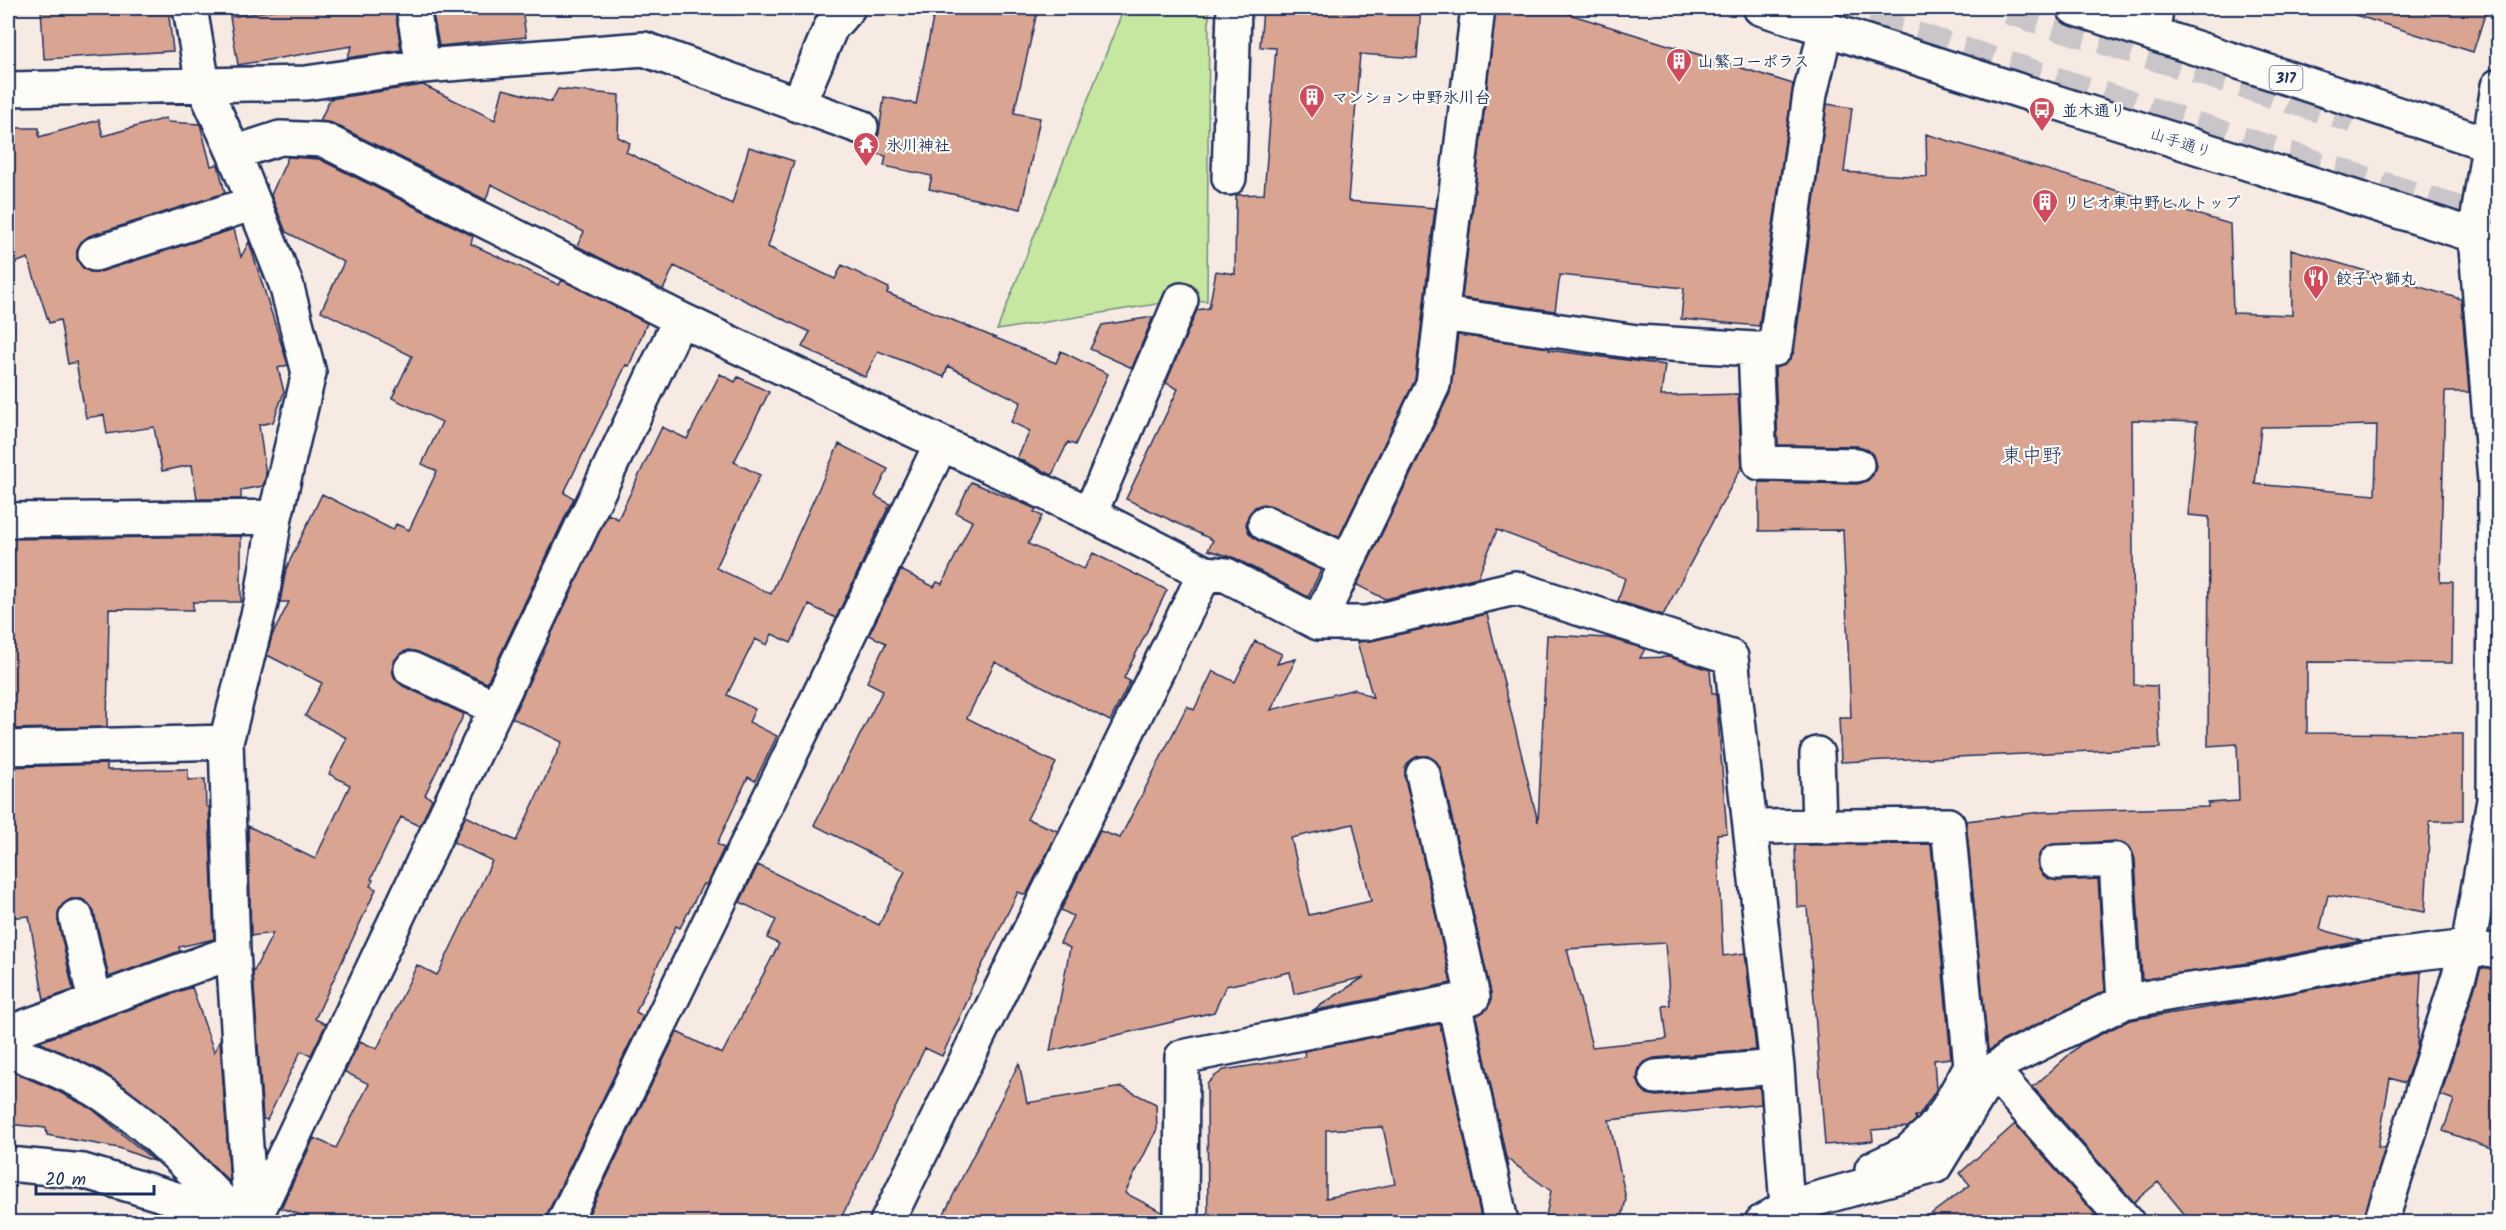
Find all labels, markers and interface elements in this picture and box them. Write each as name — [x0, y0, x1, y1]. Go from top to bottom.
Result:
building icon: 山繁コーポラス — [1664, 46, 1694, 84]
place label: 山繁コーポラス — [1698, 50, 1809, 75]
road number: 317 — [2270, 66, 2302, 90]
building icon: マンション中野氷川台 — [1297, 82, 1327, 120]
place label: マンション中野氷川台 — [1332, 86, 1491, 111]
bus stop icon: 並木通り — [2027, 95, 2057, 133]
place label: 並木通り — [2062, 99, 2126, 124]
street label: 山手通り — [2146, 122, 2215, 165]
temple icon: 氷川神社 — [851, 130, 881, 168]
place label: 氷川神社 — [886, 134, 950, 159]
building icon: リビオ東中野ヒルトップ — [2030, 187, 2060, 225]
place label: リビオ東中野ヒルトップ — [2064, 191, 2240, 216]
restaurant icon: 餃子や獅丸 — [2301, 263, 2331, 301]
place label: 餃子や獅丸 — [2336, 267, 2416, 292]
district label: 東中野 — [2002, 441, 2062, 473]
scale bar — [36, 1158, 154, 1196]
text: 20 m — [45, 1166, 86, 1195]

